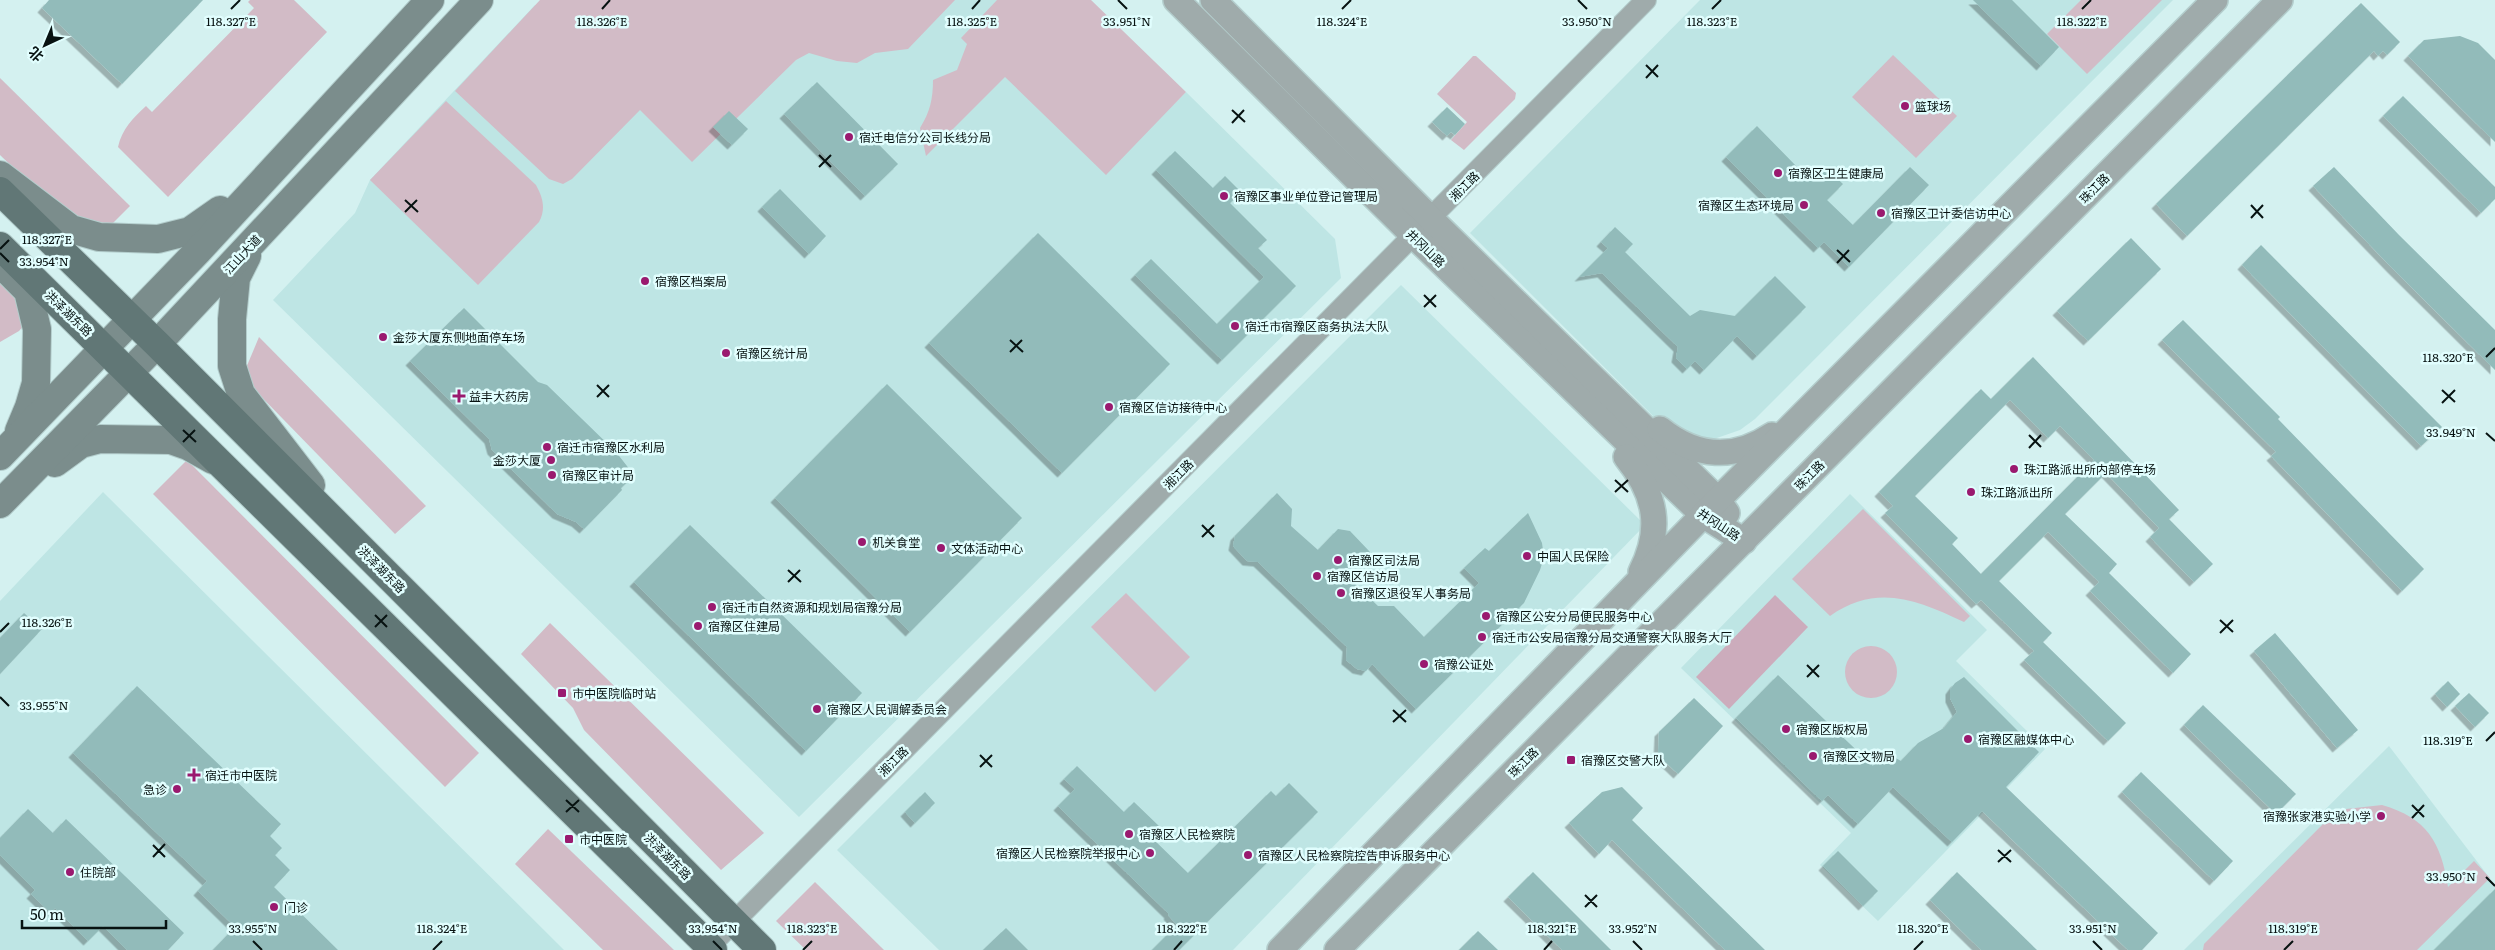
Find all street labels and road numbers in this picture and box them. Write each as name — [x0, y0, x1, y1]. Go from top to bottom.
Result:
street label: 湘江路 — [1445, 167, 1483, 205]
street label: 珠江路 — [2075, 169, 2113, 207]
street label: 井冈山路 — [1402, 225, 1450, 271]
street label: 江山大道 — [219, 230, 265, 278]
street label: 洪泽湖东路 — [41, 286, 97, 340]
street label: 湘江路 — [1159, 455, 1197, 493]
street label: 珠江路 — [1790, 456, 1828, 494]
street label: 井冈山路 — [1694, 503, 1744, 545]
street label: 洪泽湖东路 — [354, 541, 410, 597]
street label: 湘江路 — [874, 742, 912, 780]
street label: 珠江路 — [1504, 743, 1542, 781]
street label: 洪泽湖东路 — [640, 828, 696, 884]

